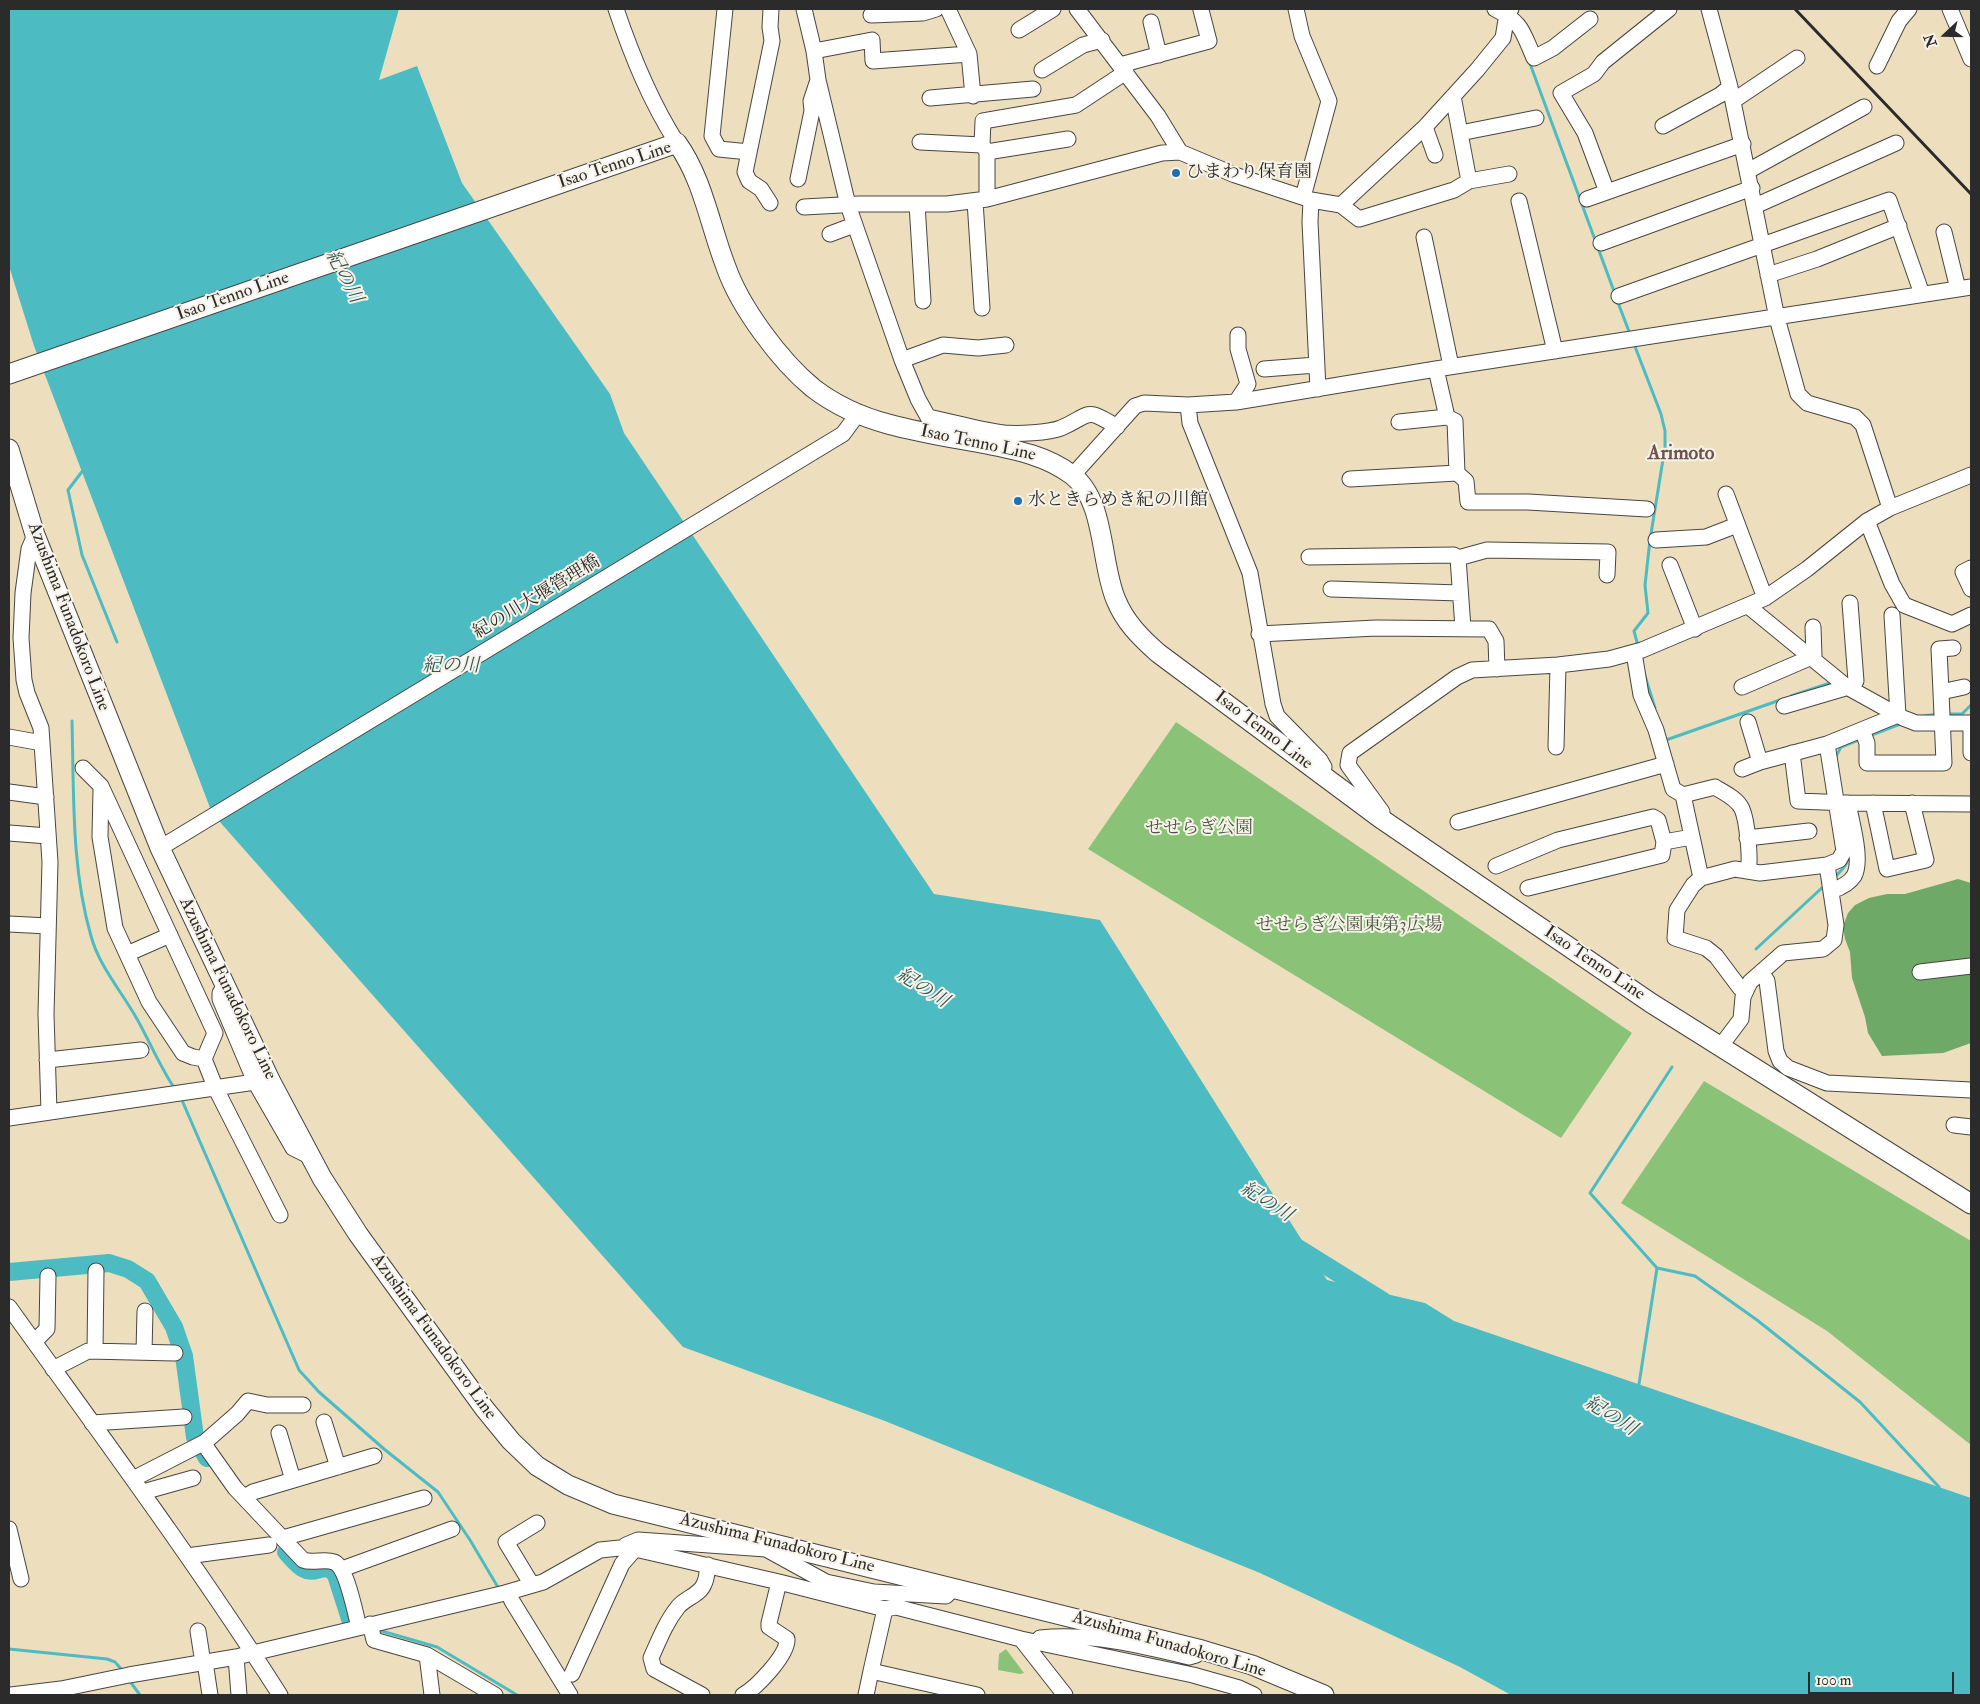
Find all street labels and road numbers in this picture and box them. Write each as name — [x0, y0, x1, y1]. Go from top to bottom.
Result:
street label: Isao Tenno Line — [556, 138, 674, 194]
street label: Isao Tenno Line — [174, 268, 292, 326]
street label: Isao Tenno Line — [918, 421, 1038, 467]
street label: Azushima Funadokoro Line — [22, 520, 114, 714]
street label: 紀の川大堰管理橋 — [470, 552, 604, 644]
street label: Isao Tenno Line — [1210, 687, 1316, 775]
street label: Azushima Funadokoro Line — [173, 894, 281, 1084]
street label: Isao Tenno Line — [1539, 922, 1649, 1006]
street label: Azushima Funadokoro Line — [365, 1250, 501, 1424]
street label: Azushima Funadokoro Line — [677, 1509, 877, 1579]
street label: Azushima Funadokoro Line — [1070, 1607, 1268, 1683]

